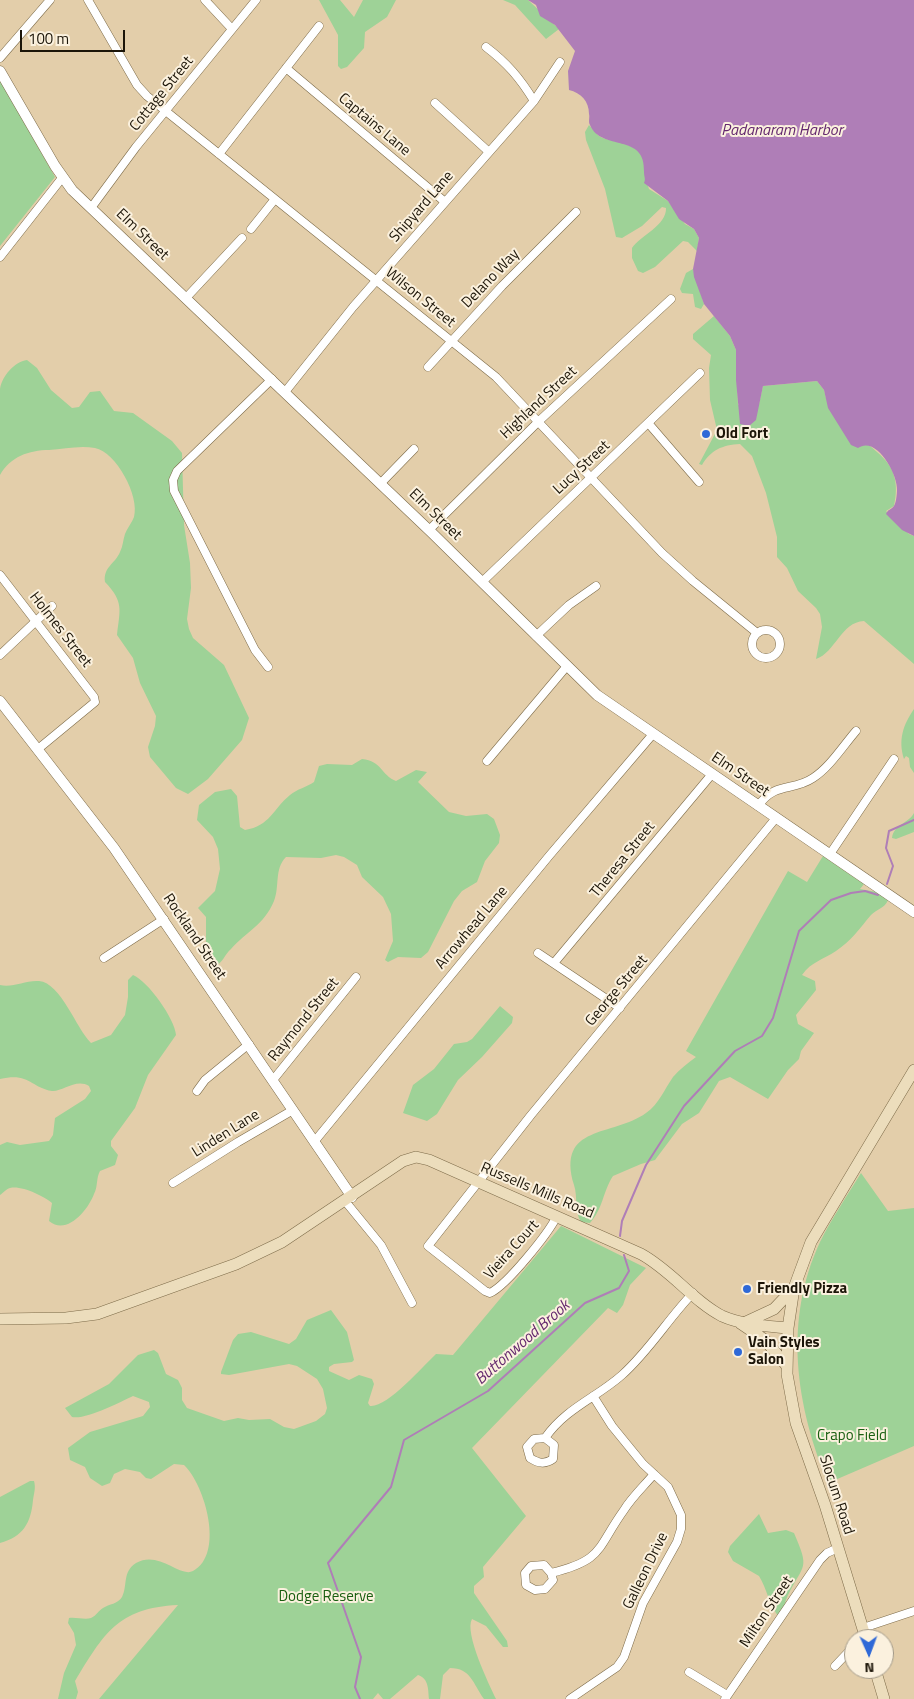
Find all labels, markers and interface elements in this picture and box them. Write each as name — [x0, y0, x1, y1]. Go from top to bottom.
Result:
scale bar — [22, 20, 128, 52]
text: 100 m — [28, 27, 69, 50]
street label: Cottage Street — [126, 53, 198, 135]
street label: Captains Lane — [334, 90, 414, 160]
water label: Padanaram Harbor — [721, 121, 843, 141]
street label: Shipyard Lane — [386, 168, 458, 246]
street label: Elm Street — [112, 206, 172, 264]
street label: Delano Way — [458, 246, 524, 312]
street label: Wilson Street — [381, 264, 459, 332]
street label: Highland Street — [497, 363, 581, 443]
place label: Old Fort — [716, 425, 768, 443]
marker: Old Fort — [700, 428, 712, 440]
street label: Lucy Street — [550, 437, 614, 499]
street label: Elm Street — [405, 486, 465, 544]
street label: Holmes Street — [25, 589, 95, 671]
street label: Elm Street — [707, 749, 773, 801]
street label: Theresa Street — [587, 818, 659, 902]
street label: Arrowhead Lane — [432, 883, 512, 973]
street label: Rockland Street — [159, 891, 229, 983]
street label: George Street — [582, 952, 652, 1030]
street label: Raymond Street — [265, 975, 343, 1065]
street label: Linden Lane — [189, 1106, 263, 1162]
street label: Russells Mills Road — [478, 1159, 596, 1223]
street label: Vieira Court — [481, 1217, 543, 1283]
place label: Friendly Pizza — [757, 1280, 847, 1298]
marker: Friendly Pizza — [741, 1283, 753, 1295]
water label: Buttonwood Brook — [472, 1297, 574, 1389]
place label: Vain Styles Salon — [748, 1334, 820, 1369]
marker: Vain Styles Salon — [732, 1346, 744, 1358]
park label: Crapo Field — [817, 1427, 887, 1445]
street label: Slocum Road — [815, 1453, 857, 1537]
street label: Galleon Drive — [620, 1530, 672, 1612]
street label: Milton Street — [736, 1573, 798, 1651]
park label: Dodge Reserve — [278, 1588, 374, 1606]
north arrow — [844, 1629, 894, 1679]
text: N — [864, 1658, 875, 1679]

